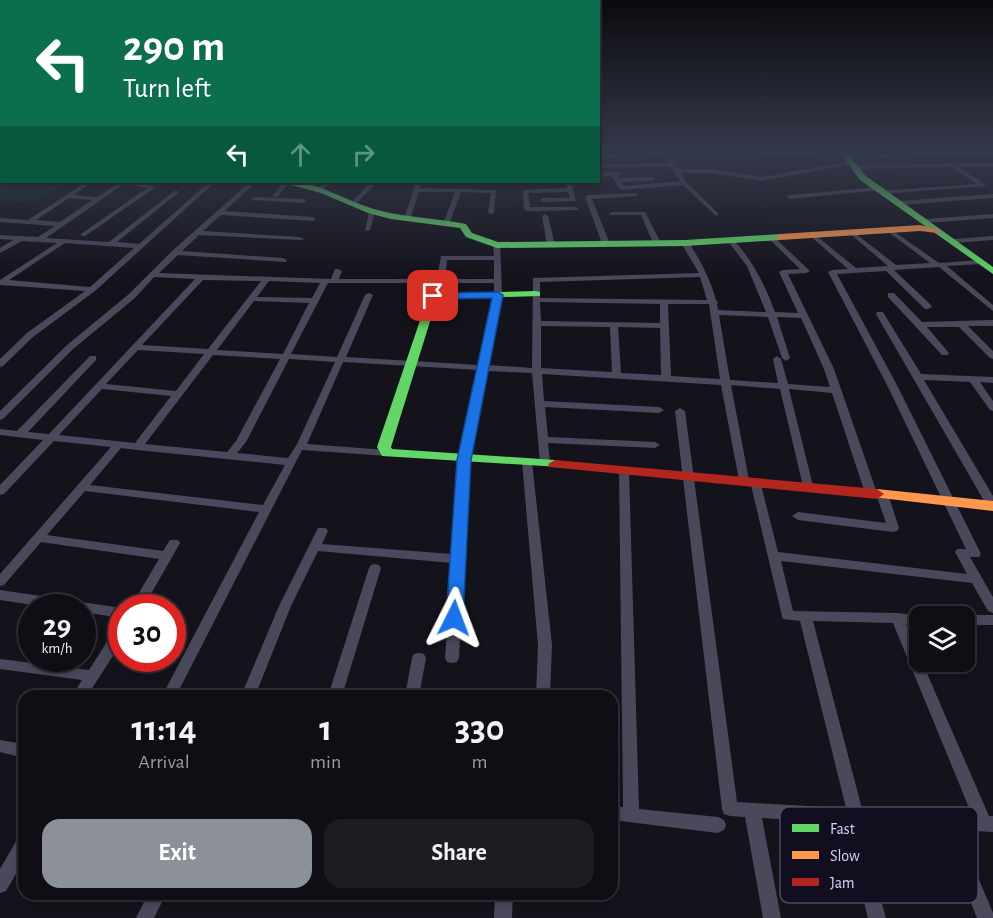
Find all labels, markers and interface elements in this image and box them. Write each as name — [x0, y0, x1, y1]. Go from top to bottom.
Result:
icon: left — [24, 24, 102, 102]
text: 290 m — [123, 26, 225, 68]
text: Turn left — [123, 75, 211, 102]
icon: left — [221, 138, 254, 171]
icon: ahead — [284, 138, 317, 171]
icon: right — [347, 138, 380, 171]
pin — [407, 270, 458, 321]
icon: arrive — [416, 279, 449, 312]
position arrow — [422, 586, 486, 650]
speed limit sign: 30 — [108, 594, 186, 672]
map controls — [909, 606, 975, 672]
button: layers — [909, 606, 975, 672]
text: 29 — [43, 611, 71, 641]
text: km/h — [42, 641, 72, 656]
text: 11:14 — [131, 711, 197, 747]
text: 1 — [319, 711, 332, 747]
text: 330 — [455, 711, 505, 747]
text: Arrival — [138, 752, 190, 772]
text: min — [310, 752, 341, 772]
text: m — [472, 752, 488, 772]
legend — [780, 807, 978, 903]
button: Exit — [42, 819, 312, 888]
button: Share — [324, 819, 594, 888]
text: Fast — [830, 821, 855, 837]
text: Slow — [830, 848, 860, 864]
text: Jam — [830, 875, 855, 891]

